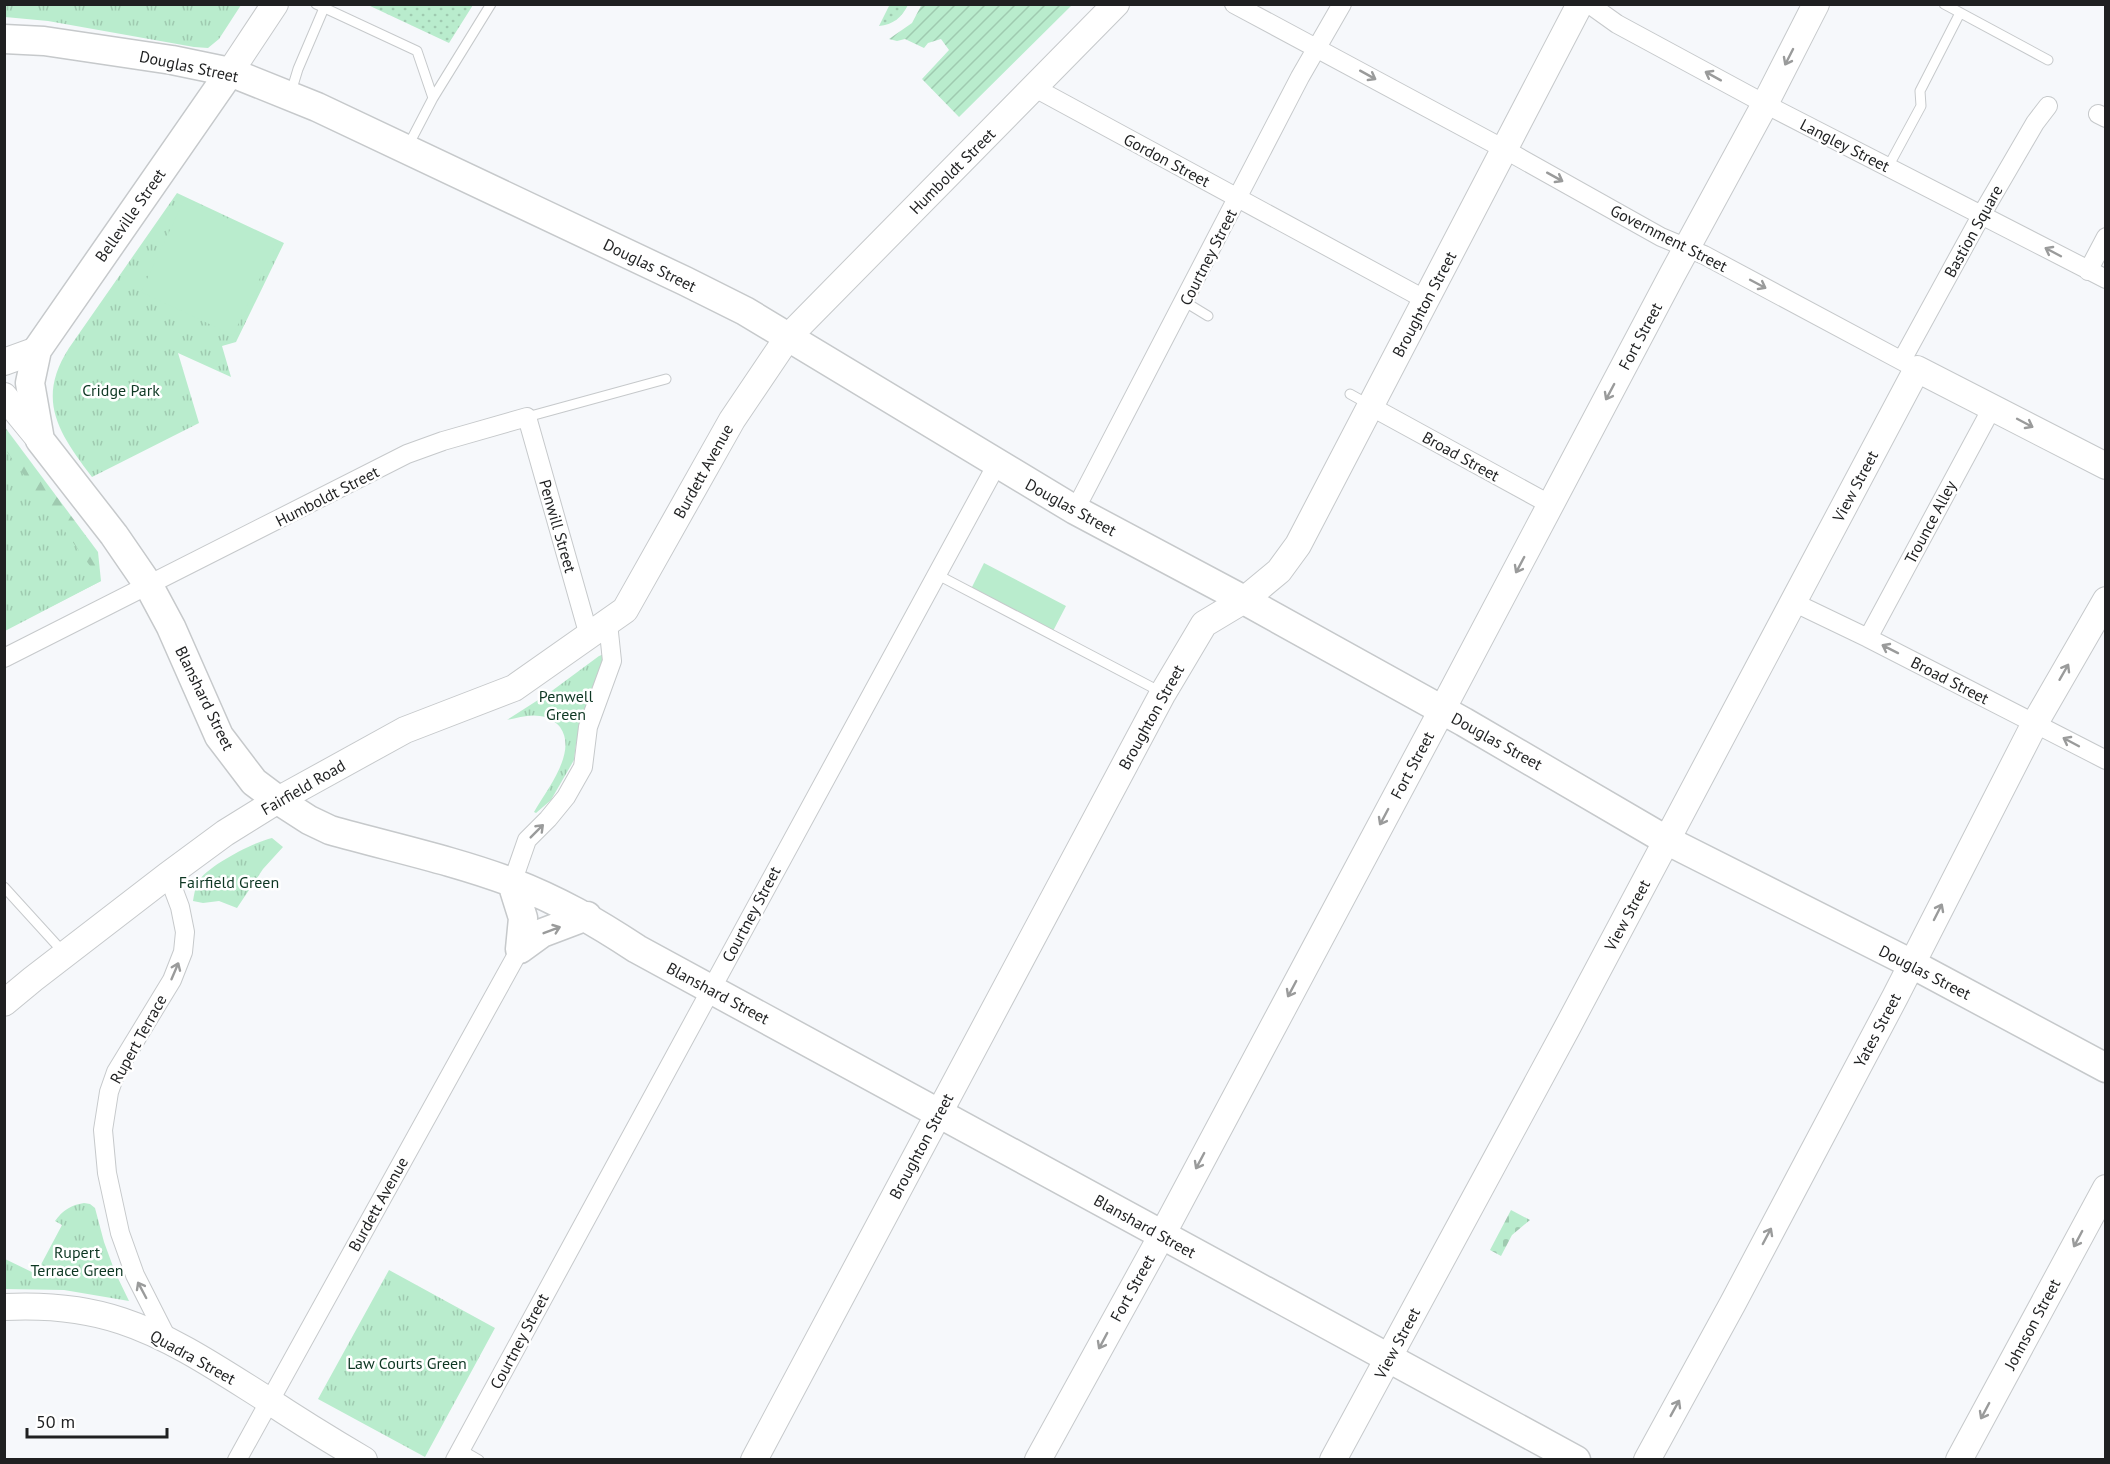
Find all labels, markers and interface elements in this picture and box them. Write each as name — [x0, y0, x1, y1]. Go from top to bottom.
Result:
street label: Douglas Street — [138, 46, 241, 86]
one-way arrow — [1783, 47, 1794, 65]
one-way arrow — [1359, 70, 1377, 81]
one-way arrow — [1705, 70, 1723, 81]
street label: Langley Street — [1797, 114, 1894, 176]
street label: Humboldt Street — [905, 123, 1000, 218]
street label: Gordon Street — [1120, 129, 1214, 191]
street label: Belleville Street — [90, 164, 170, 265]
one-way arrow — [1546, 172, 1563, 184]
street label: Bastion Square — [1939, 181, 2007, 281]
street label: Government Street — [1607, 200, 1731, 276]
street label: Courtney Street — [1175, 205, 1241, 309]
street label: Douglas Street — [600, 234, 700, 296]
one-way arrow — [2045, 246, 2063, 257]
street label: Broughton Street — [1388, 247, 1461, 360]
one-way arrow — [1748, 279, 1766, 290]
street label: Fort Street — [1614, 298, 1666, 373]
park label: Cridge Park — [82, 380, 160, 400]
one-way arrow — [1604, 383, 1615, 401]
one-way arrow — [2016, 418, 2034, 430]
street label: Burdett Avenue — [669, 420, 737, 522]
street label: Broad Street — [1419, 427, 1504, 486]
street label: View Street — [1827, 446, 1882, 526]
street label: Humboldt Street — [272, 461, 383, 531]
street label: Douglas Street — [1022, 474, 1120, 540]
street label: Penwill Street — [535, 477, 581, 575]
street label: Trounce Alley — [1900, 477, 1961, 567]
one-way arrow — [1513, 556, 1525, 574]
street label: Blanshard Street — [171, 643, 239, 754]
one-way arrow — [1882, 643, 1899, 655]
street label: Broad Street — [1908, 652, 1993, 708]
street label: Broughton Street — [1114, 660, 1188, 773]
one-way arrow — [2058, 664, 2070, 681]
park label: Penwell Green — [539, 686, 593, 724]
street label: Douglas Street — [1448, 708, 1546, 774]
street label: Fort Street — [1386, 727, 1438, 802]
one-way arrow — [2062, 735, 2080, 747]
street label: Fairfield Road — [257, 755, 349, 819]
one-way arrow — [1378, 808, 1390, 825]
one-way arrow — [529, 823, 544, 838]
street label: Courtney Street — [717, 862, 785, 965]
park label: Fairfield Green — [179, 872, 279, 892]
street label: View Street — [1599, 875, 1654, 955]
one-way arrow — [1933, 903, 1945, 921]
one-way arrow — [542, 923, 561, 934]
street label: Douglas Street — [1876, 940, 1975, 1004]
street label: Blanshard Street — [663, 958, 773, 1029]
one-way arrow — [170, 963, 181, 981]
one-way arrow — [1286, 980, 1298, 997]
street label: Yates Street — [1849, 989, 1905, 1070]
street label: Rupert Terrace — [105, 991, 171, 1087]
street label: Broughton Street — [885, 1089, 958, 1202]
one-way arrow — [1194, 1152, 1206, 1169]
street label: Burdett Avenue — [344, 1153, 412, 1255]
street label: Blanshard Street — [1091, 1190, 1200, 1262]
one-way arrow — [1762, 1228, 1773, 1246]
one-way arrow — [2072, 1230, 2083, 1248]
park label: Rupert Terrace Green — [30, 1242, 124, 1280]
street label: Fort Street — [1105, 1251, 1159, 1325]
street label: Johnson Street — [1999, 1275, 2065, 1374]
one-way arrow — [136, 1281, 147, 1299]
street label: Courtney Street — [485, 1289, 553, 1392]
street label: View Street — [1369, 1303, 1424, 1383]
street label: Quadra Street — [147, 1325, 240, 1389]
one-way arrow — [1097, 1332, 1109, 1349]
park label: Law Courts Green — [347, 1353, 467, 1373]
one-way arrow — [1669, 1400, 1681, 1417]
scale bar — [27, 1401, 166, 1439]
one-way arrow — [1979, 1402, 1991, 1419]
text: 50 m — [36, 1410, 75, 1433]

